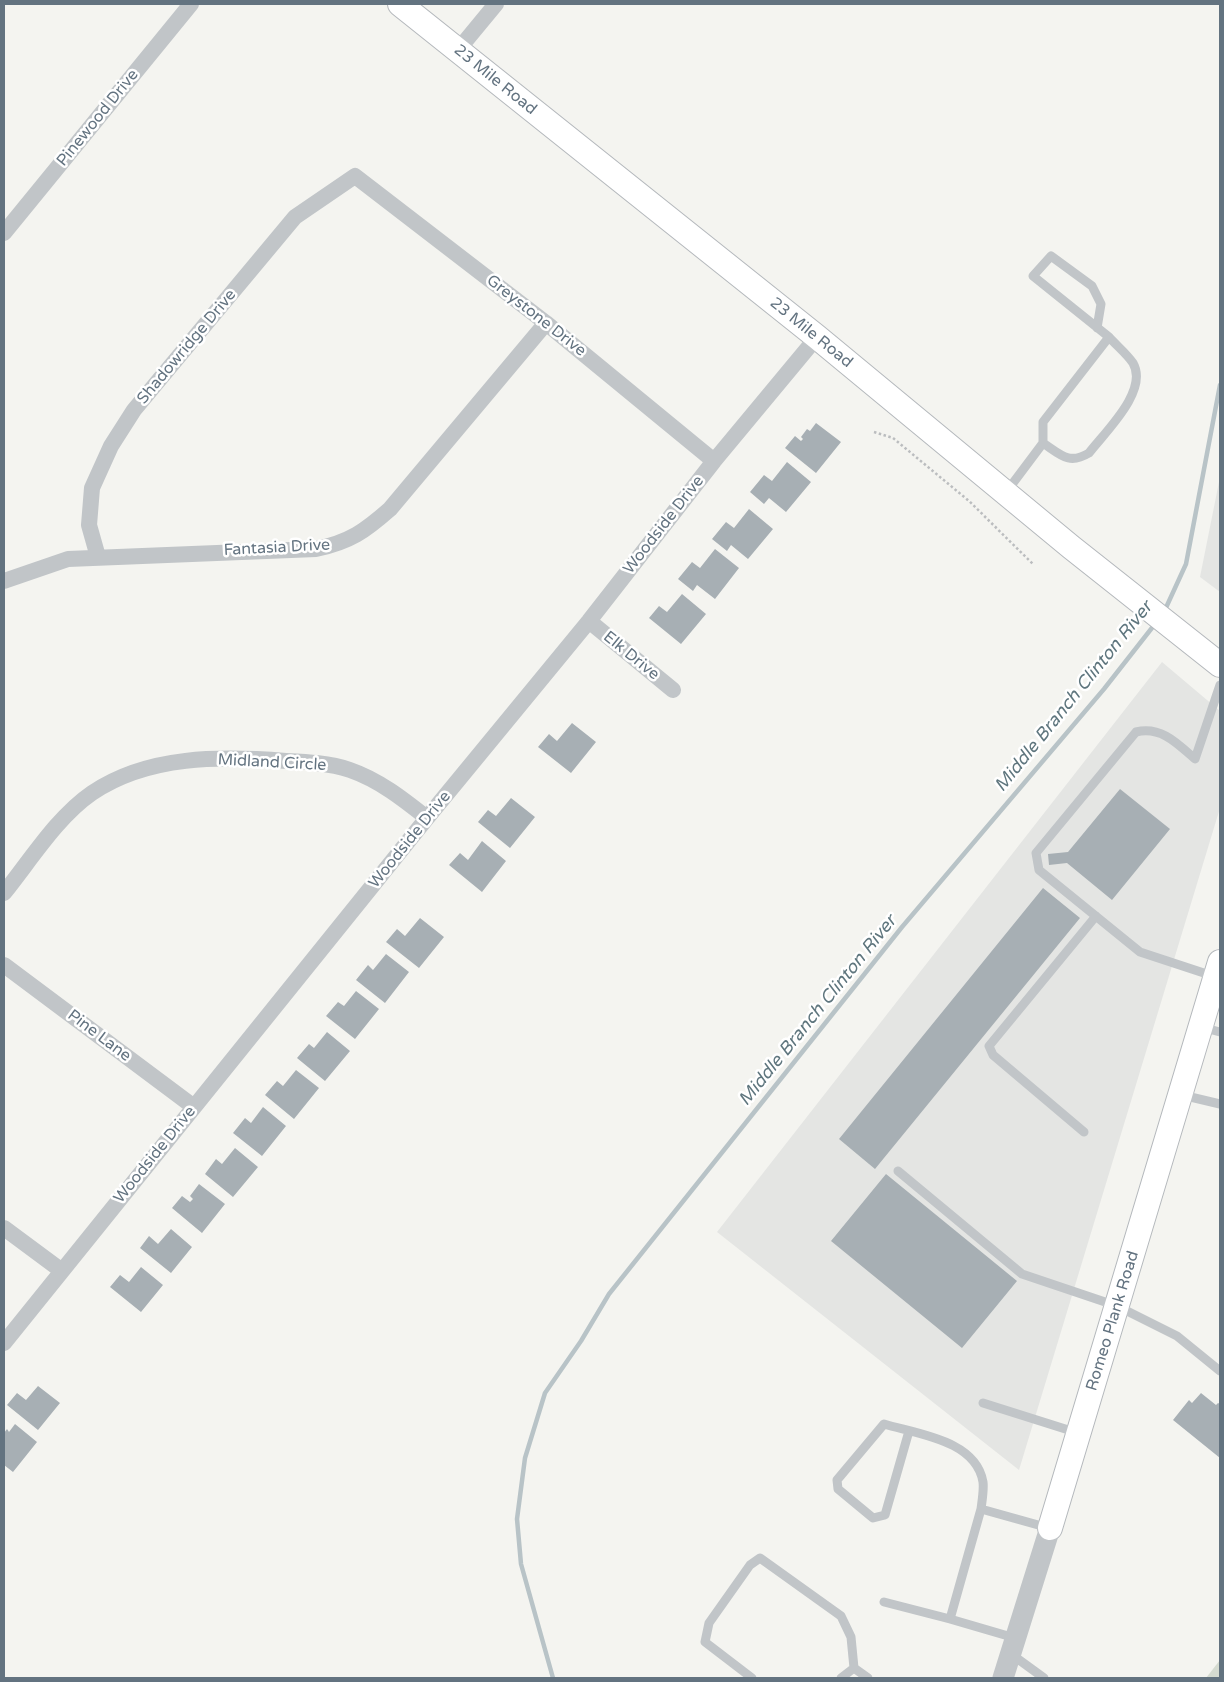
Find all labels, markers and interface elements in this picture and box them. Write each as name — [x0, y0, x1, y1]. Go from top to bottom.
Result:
street label: 23 Mile Road — [450, 41, 540, 119]
street label: Pinewood Drive — [53, 66, 143, 170]
street label: Greystone Drive — [482, 271, 590, 361]
street label: Shadowridge Drive — [133, 286, 241, 408]
street label: 23 Mile Road — [766, 294, 856, 372]
street label: Woodside Drive — [620, 472, 708, 578]
street label: Fantasia Drive — [223, 536, 331, 560]
water label: Middle Branch Clinton River — [991, 597, 1157, 797]
street label: Elk Drive — [599, 628, 663, 684]
street label: Midland Circle — [217, 751, 327, 775]
street label: Woodside Drive — [365, 788, 455, 892]
water label: Middle Branch Clinton River — [735, 911, 901, 1111]
street label: Pine Lane — [63, 1006, 135, 1066]
street label: Woodside Drive — [110, 1103, 200, 1207]
street label: Romeo Plank Road — [1083, 1249, 1143, 1393]

